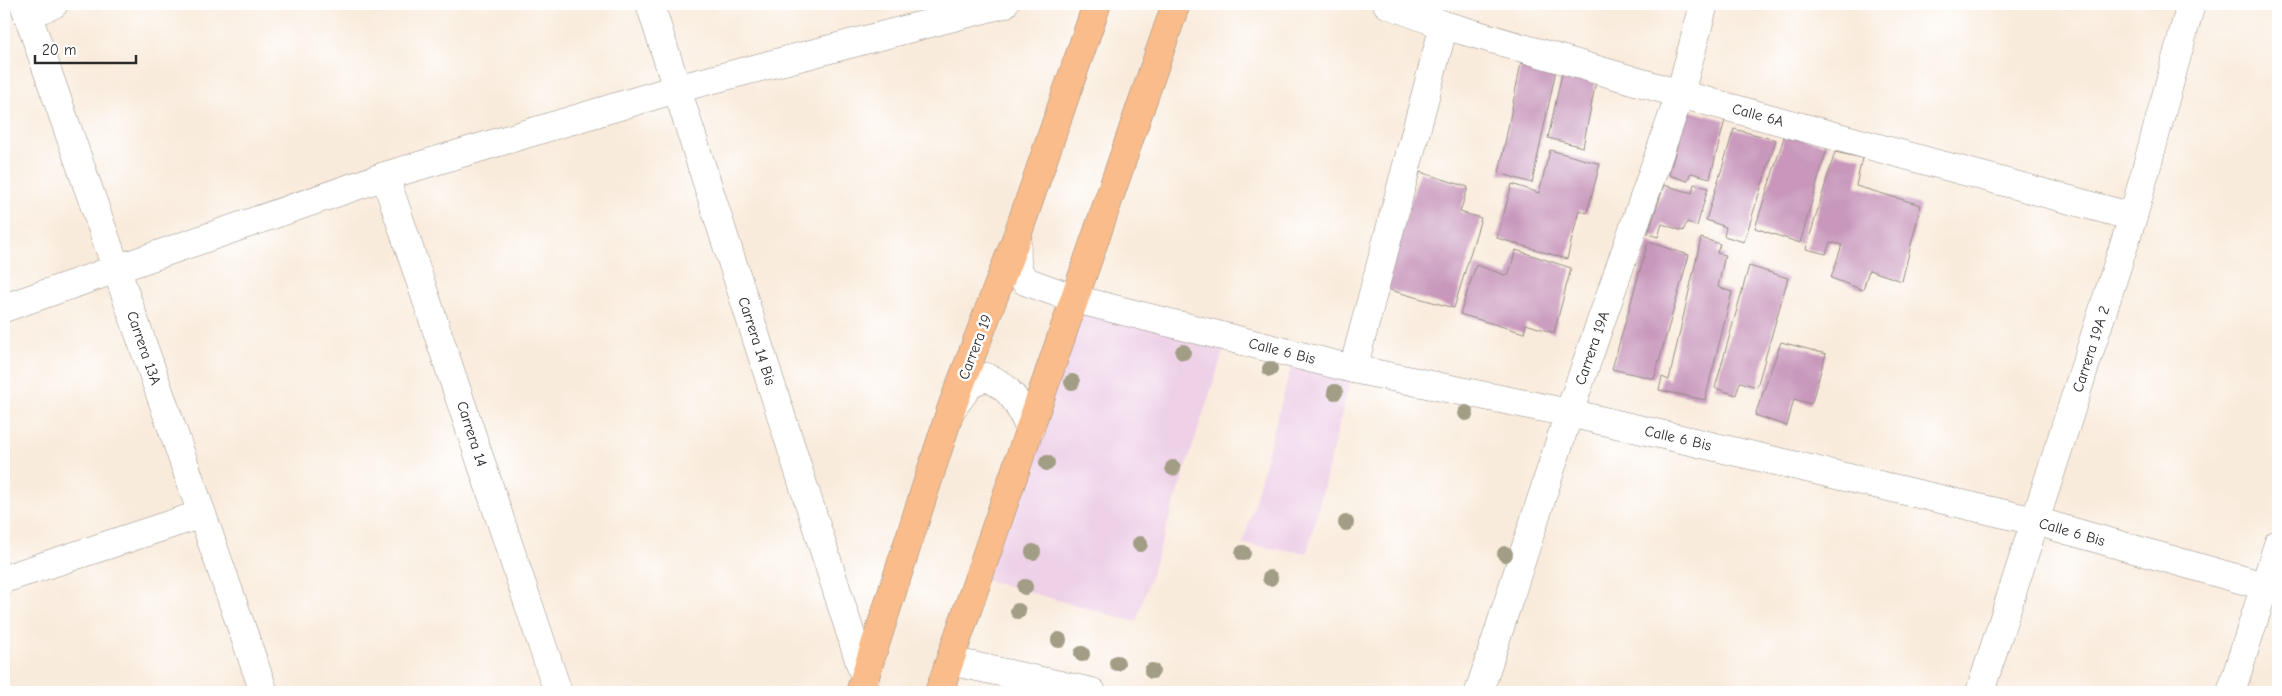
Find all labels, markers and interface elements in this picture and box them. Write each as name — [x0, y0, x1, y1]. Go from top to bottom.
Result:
scale bar — [35, 32, 136, 64]
text: 20 m — [42, 41, 76, 59]
street label: Calle 6A — [1730, 99, 1786, 131]
street label: Carrera 14 Bis — [734, 295, 780, 387]
street label: Carrera 19A 2 — [2069, 303, 2113, 395]
street label: Carrera 19A — [1571, 308, 1613, 387]
street label: Carrera 13A — [123, 309, 165, 387]
street label: Carrera 19 — [954, 312, 996, 382]
street label: Calle 6 Bis — [1247, 334, 1317, 368]
street label: Carrera 14 — [453, 399, 491, 469]
street label: Calle 6 Bis — [1643, 422, 1713, 454]
street label: Calle 6 Bis — [2037, 514, 2107, 550]

